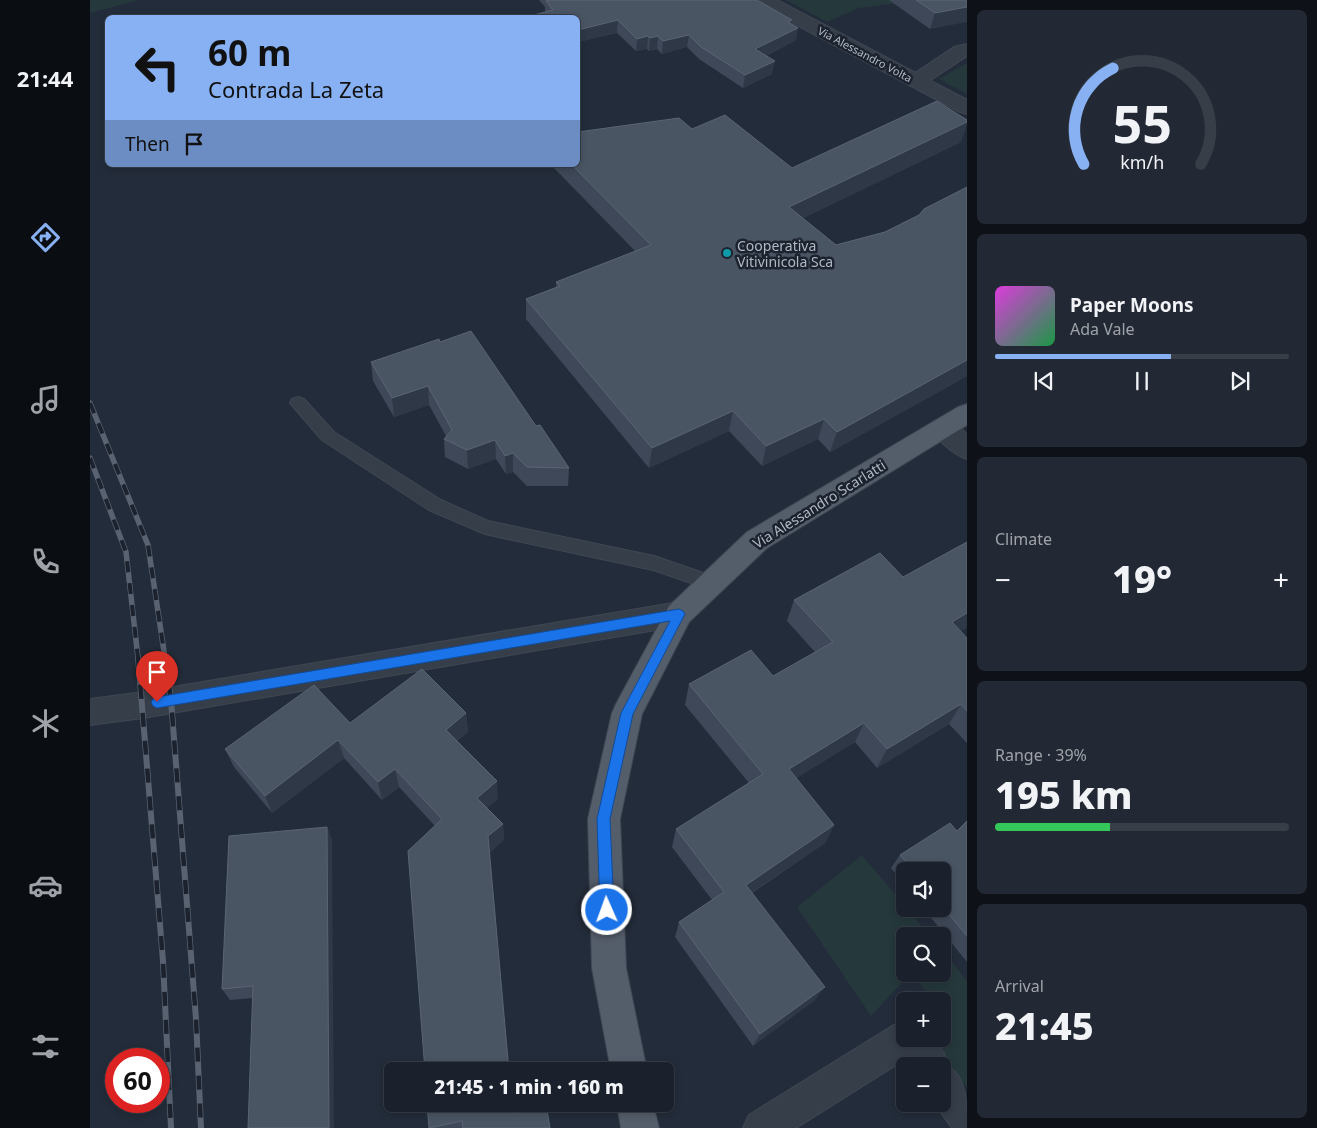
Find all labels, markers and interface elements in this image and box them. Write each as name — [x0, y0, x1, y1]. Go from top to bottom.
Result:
street label: Via Alessandro Volta — [815, 23, 915, 85]
text: 60 m — [208, 29, 291, 76]
icon: left — [125, 35, 190, 100]
text: 21:44 — [17, 63, 73, 93]
text: Contrada La Zeta — [208, 74, 384, 104]
text: 55 — [1112, 87, 1172, 158]
icon: arrive — [180, 130, 208, 158]
text: Then — [125, 131, 170, 157]
text: km/h — [1120, 150, 1164, 174]
icon: directions — [28, 220, 63, 255]
place label: Cooperativa Vitivinicola Sca — [737, 236, 833, 271]
marker: Cooperativa Vitivinicola Sca — [721, 247, 733, 259]
text: Paper Moons — [1070, 292, 1194, 318]
text: Ada Vale — [1070, 318, 1135, 340]
icon: previous — [1030, 367, 1058, 395]
icon: pause — [1128, 367, 1156, 395]
icon: next — [1226, 367, 1254, 395]
icon: music — [28, 382, 63, 417]
street label: Via Alessandro Scarlatti — [749, 455, 889, 553]
text: Climate — [995, 528, 1052, 550]
icon: phone — [28, 544, 63, 579]
text: 19° — [1112, 552, 1172, 604]
text: − — [995, 560, 1011, 598]
text: + — [1273, 560, 1289, 598]
pin — [136, 651, 178, 702]
icon: arrive — [143, 658, 171, 686]
icon: climate — [28, 706, 63, 741]
text: Range · 39% — [995, 744, 1087, 766]
text: 195 km — [995, 768, 1133, 820]
map controls — [896, 862, 951, 1112]
button: sound — [896, 862, 951, 917]
icon: car — [28, 868, 63, 903]
position arrow — [580, 883, 632, 935]
button: search — [896, 927, 951, 982]
text: Arrival — [995, 975, 1044, 997]
button: + — [896, 992, 951, 1047]
text: 21:45 — [995, 999, 1094, 1051]
icon: filters — [28, 1029, 63, 1064]
speed limit sign: 60 — [105, 1048, 170, 1113]
button: − — [896, 1057, 951, 1112]
text: 21:45 · 1 min · 160 m — [434, 1074, 624, 1100]

